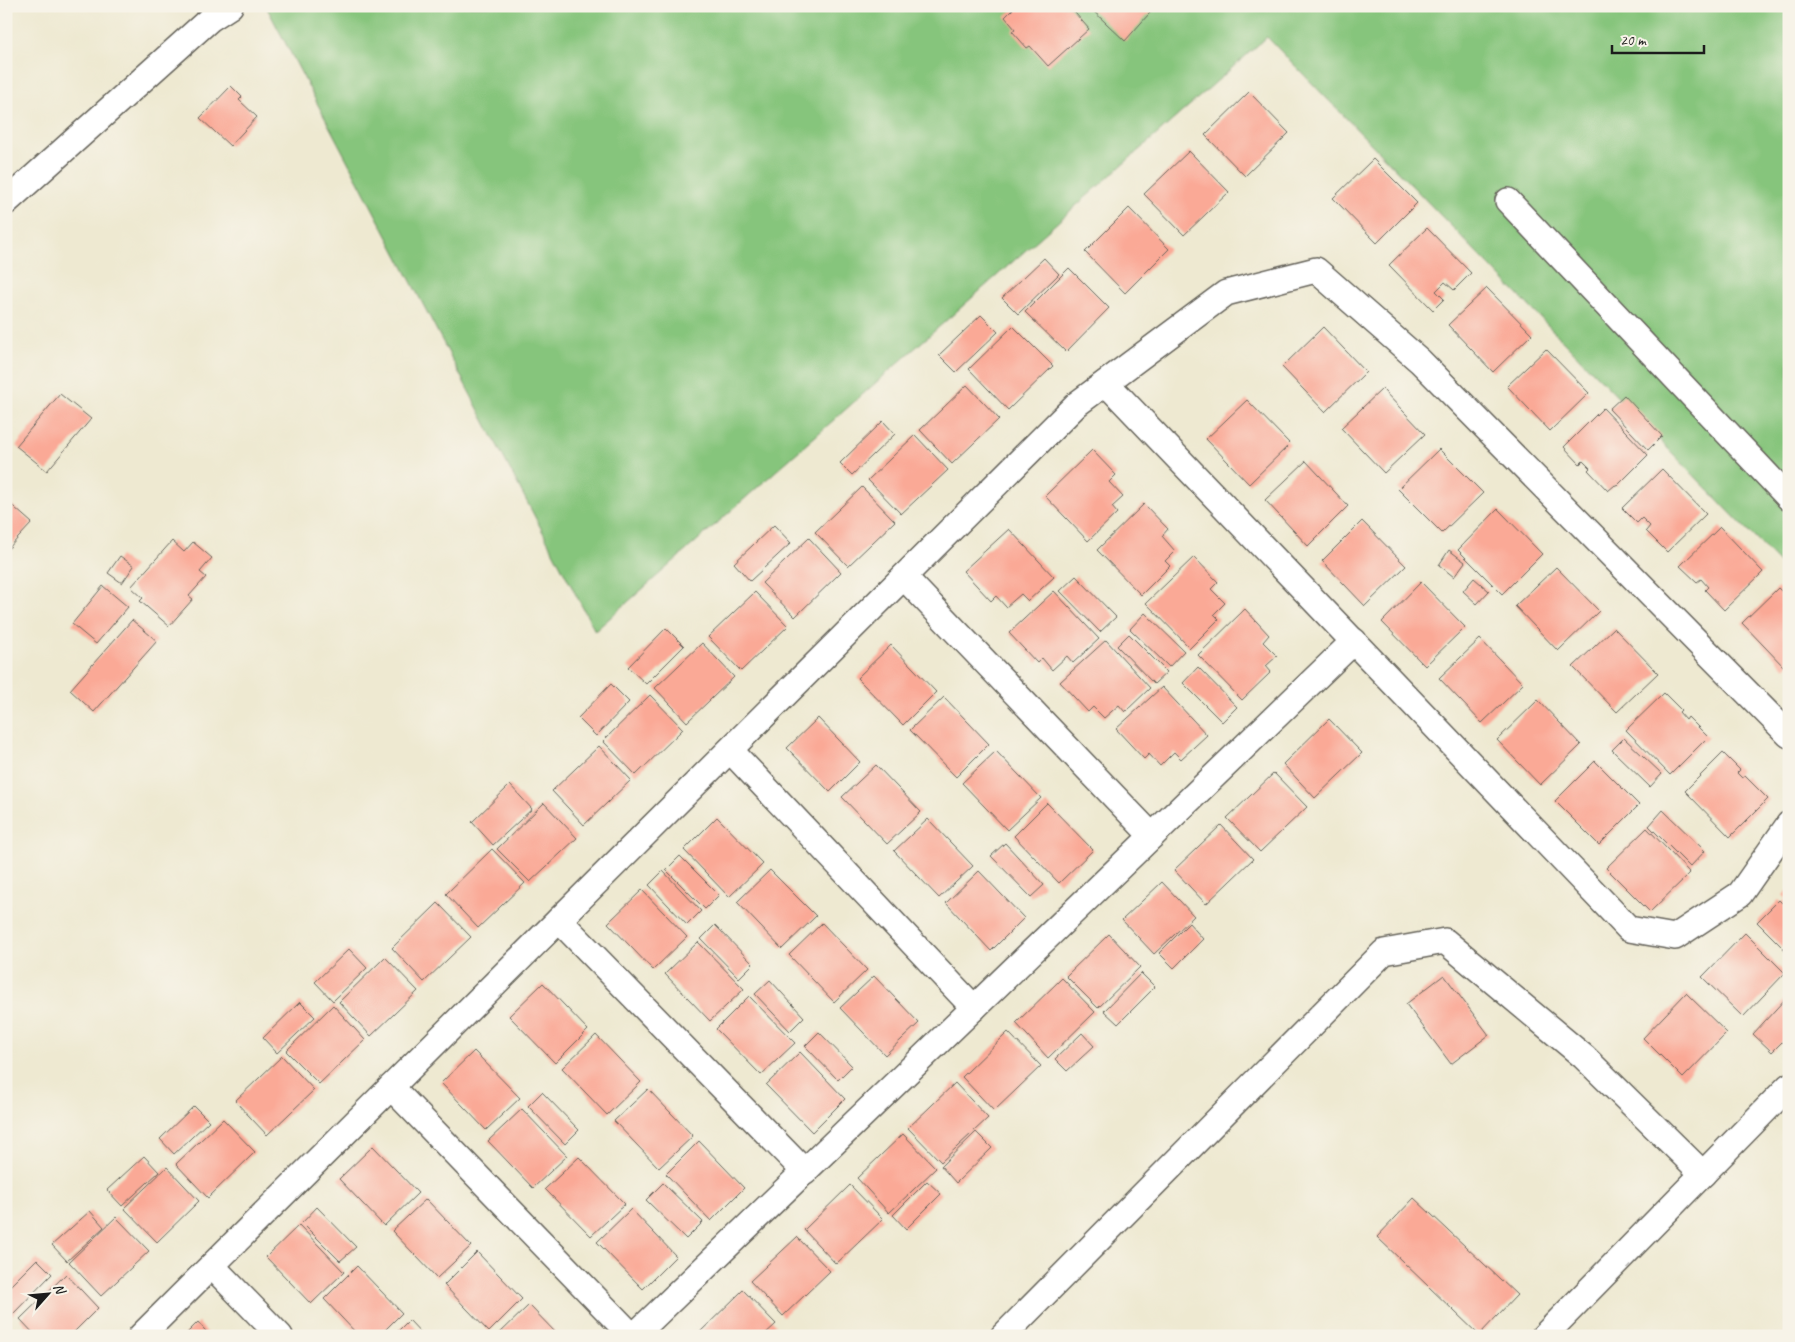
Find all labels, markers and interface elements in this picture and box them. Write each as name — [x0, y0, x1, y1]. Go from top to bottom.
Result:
scale bar — [1612, 22, 1705, 54]
text: 20 m — [1620, 31, 1647, 50]
north arrow — [22, 1270, 72, 1320]
text: N — [50, 1281, 70, 1298]

